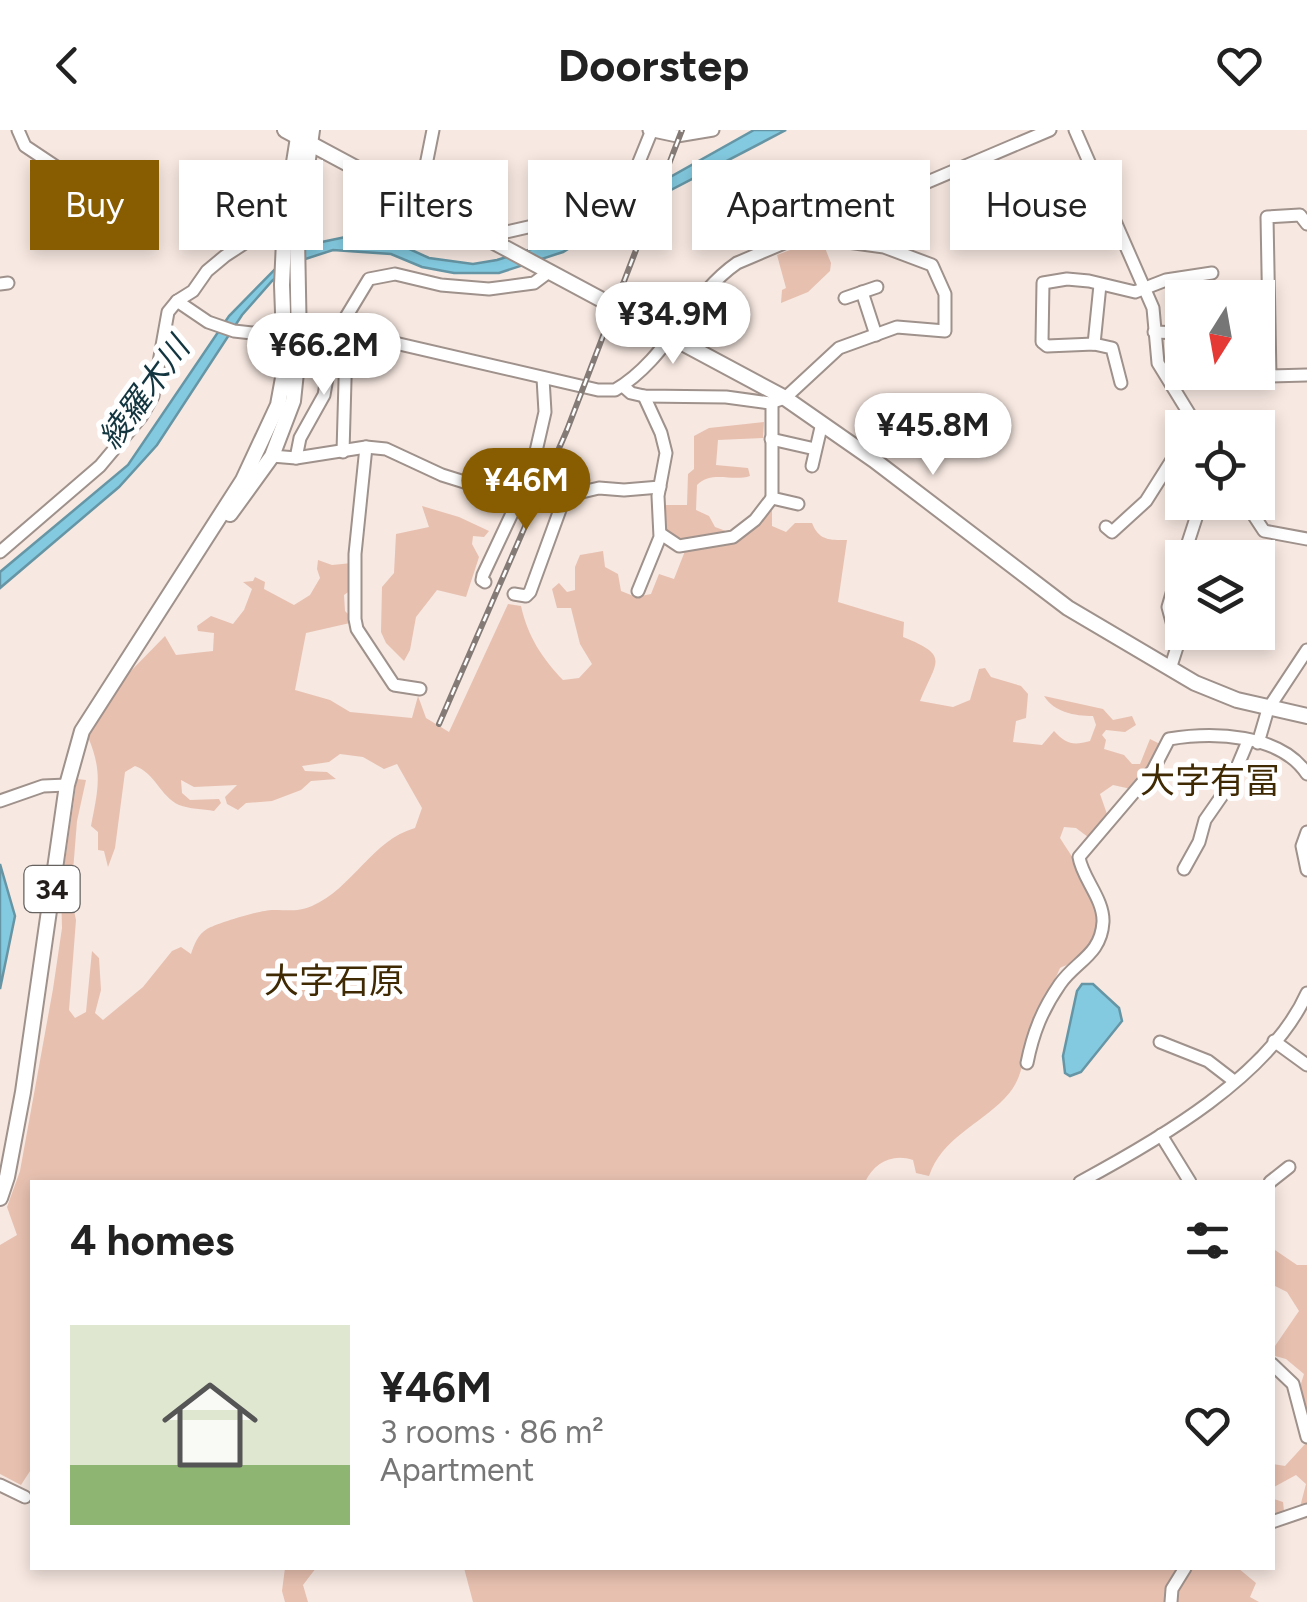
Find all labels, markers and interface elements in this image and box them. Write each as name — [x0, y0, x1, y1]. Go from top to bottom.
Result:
icon: back — [40, 38, 95, 93]
text: Doorstep — [558, 38, 749, 92]
icon: heart — [1212, 38, 1267, 93]
chip: Buy — [30, 160, 159, 250]
chip: Rent — [179, 160, 323, 250]
chip: Filters — [343, 160, 508, 250]
chip: New — [528, 160, 672, 250]
chip: Apartment — [692, 160, 930, 250]
chip: House — [950, 160, 1122, 250]
north arrow — [1165, 280, 1275, 390]
map controls — [1165, 280, 1275, 650]
pin: ¥34.9M — [592, 282, 754, 367]
text: ¥34.9M — [617, 295, 729, 333]
pin: ¥66.2M — [243, 313, 405, 398]
text: ¥66.2M — [269, 326, 379, 364]
water label: 綾羅木川 — [91, 328, 199, 456]
pin: ¥45.8M — [852, 393, 1014, 478]
text: ¥45.8M — [877, 406, 989, 444]
button: locate — [1165, 410, 1275, 520]
pin: ¥46M — [467, 448, 585, 533]
text: ¥46M — [483, 461, 569, 499]
button: layers — [1165, 540, 1275, 650]
district label: 大字有冨 — [1140, 760, 1280, 802]
road number: 34 — [24, 866, 80, 912]
district label: 大字石原 — [264, 960, 404, 1002]
icon: filters — [1180, 1213, 1235, 1268]
text: 4 homes — [70, 1215, 234, 1266]
text: ¥46M — [380, 1362, 492, 1413]
icon: home — [150, 1365, 270, 1485]
icon: heart — [1180, 1398, 1235, 1453]
text: 3 rooms · 86 m² — [380, 1413, 604, 1451]
text: Apartment — [380, 1451, 534, 1489]

